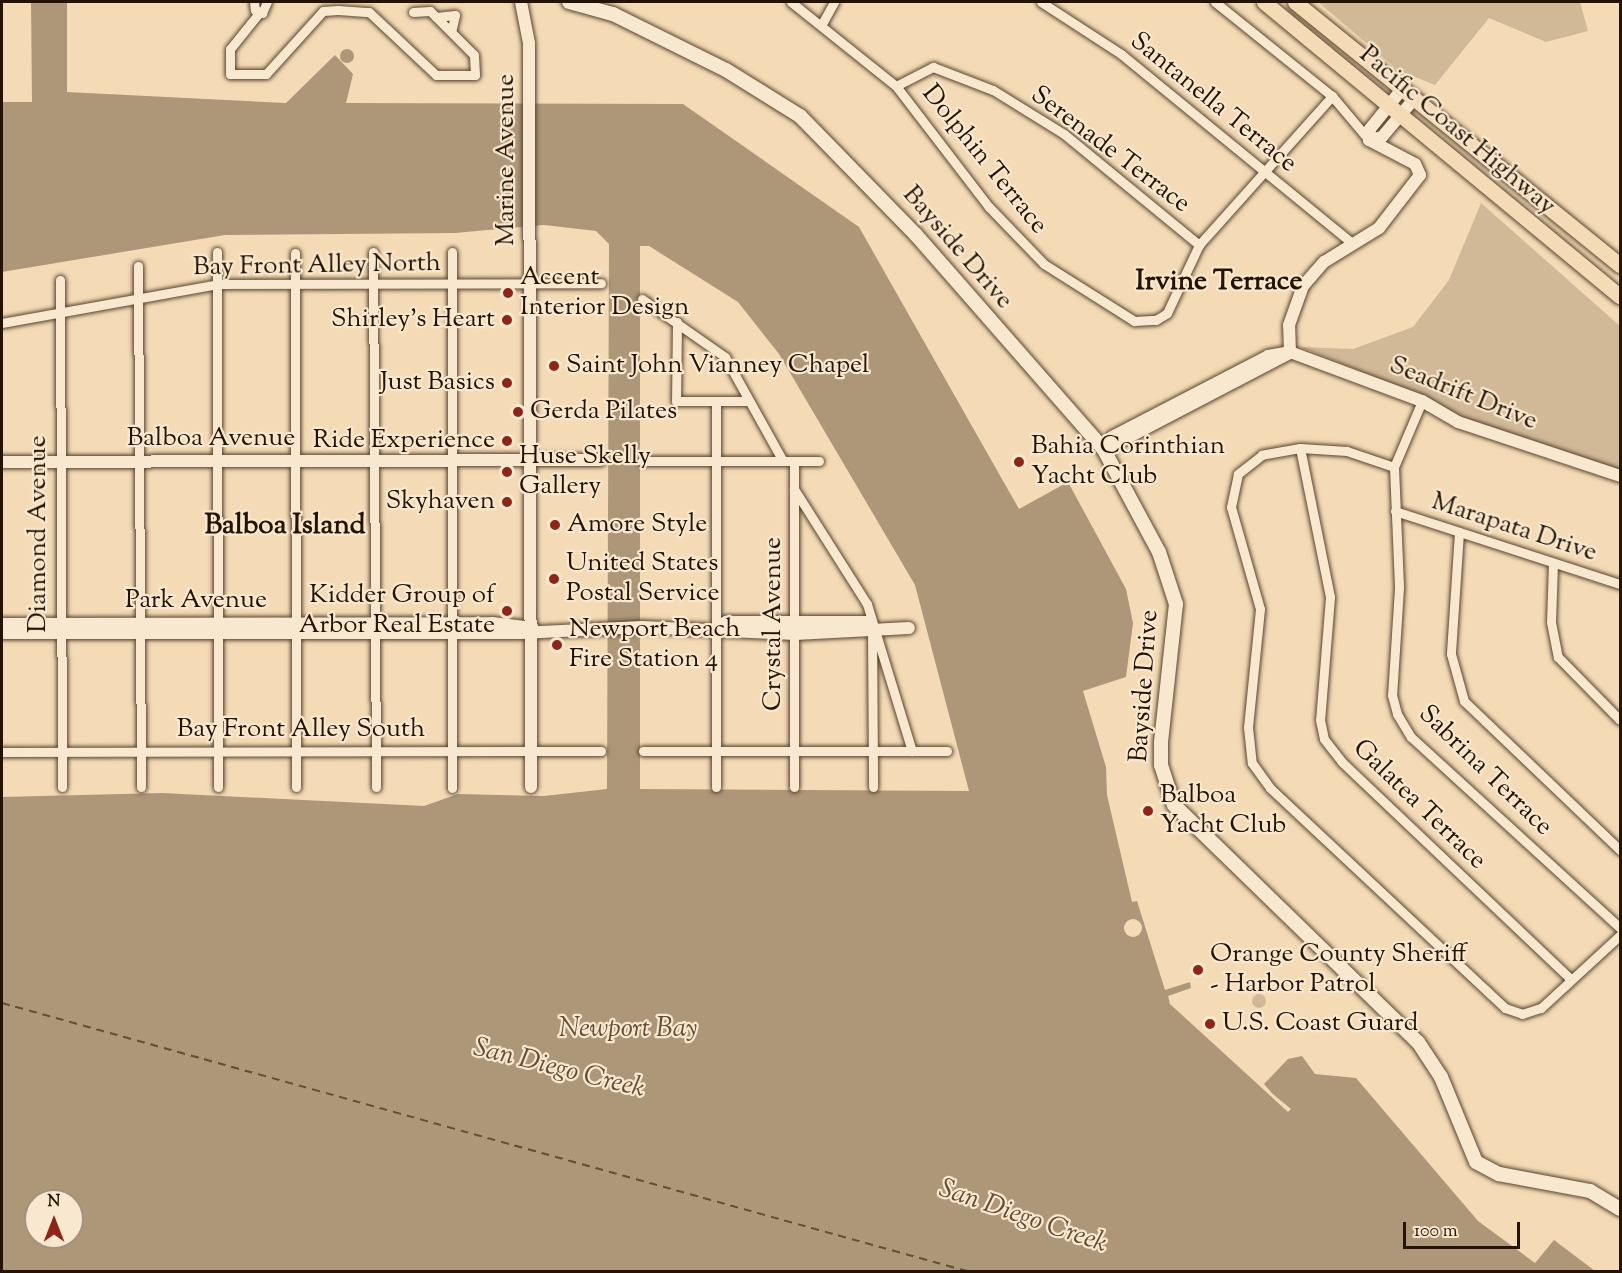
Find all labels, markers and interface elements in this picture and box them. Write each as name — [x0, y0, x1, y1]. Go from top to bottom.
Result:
street label: Santanella Terrace — [1123, 26, 1303, 180]
street label: Pacific Coast Highway — [1352, 40, 1562, 222]
street label: Marine Avenue — [491, 74, 523, 246]
street label: Dolphin Terrace — [914, 79, 1054, 241]
street label: Serenade Terrace — [1024, 80, 1196, 220]
street label: Bayside Drive — [895, 180, 1019, 316]
street label: Bay Front Alley North — [193, 248, 441, 284]
place label: Accent Interior Design — [520, 262, 689, 324]
district label: Irvine Terrace — [1135, 265, 1303, 299]
marker: Accent Interior Design — [501, 286, 515, 300]
place label: Shirley's Heart — [331, 304, 495, 336]
marker: Shirley's Heart — [500, 313, 514, 327]
place label: Saint John Vianney Chapel — [566, 350, 869, 382]
street label: Seadrift Drive — [1384, 350, 1542, 438]
marker: Saint John Vianney Chapel — [547, 359, 561, 373]
place label: Just Basics — [380, 367, 495, 399]
marker: Just Basics — [500, 376, 514, 390]
place label: Gerda Pilates — [530, 396, 677, 428]
marker: Gerda Pilates — [511, 405, 525, 419]
street label: Balboa Avenue — [127, 423, 295, 455]
place label: Ride Experience — [313, 425, 495, 457]
place label: Bahia Corinthian Yacht Club — [1031, 431, 1225, 492]
marker: Ride Experience — [500, 434, 514, 448]
street label: Diamond Avenue — [23, 435, 55, 633]
place label: Huse Skelly Gallery — [519, 441, 651, 502]
marker: Bahia Corinthian Yacht Club — [1012, 455, 1026, 469]
marker: Huse Skelly Gallery — [500, 465, 514, 479]
place label: Skyhaven — [386, 486, 495, 518]
street label: Marapata Drive — [1427, 487, 1601, 569]
marker: Skyhaven — [500, 495, 514, 509]
district label: Balboa Island — [204, 509, 366, 543]
place label: Amore Style — [567, 509, 707, 541]
marker: Amore Style — [548, 518, 562, 532]
street label: Crystal Avenue — [758, 537, 790, 711]
place label: United States Postal Service — [566, 548, 720, 610]
marker: United States Postal Service — [547, 572, 561, 586]
place label: Kidder Group of Arbor Real Estate — [299, 580, 495, 642]
street label: Park Avenue — [125, 585, 267, 617]
marker: Kidder Group of Arbor Real Estate — [500, 604, 514, 618]
street label: Bayside Drive — [1124, 609, 1166, 763]
place label: Newport Beach Fire Station 4 — [569, 614, 740, 676]
marker: Newport Beach Fire Station 4 — [550, 638, 564, 652]
street label: Sabrina Terrace — [1411, 699, 1559, 843]
street label: Bay Front Alley South — [177, 714, 425, 746]
street label: Galatea Terrace — [1346, 733, 1492, 877]
place label: Balboa Yacht Club — [1160, 780, 1286, 842]
marker: Balboa Yacht Club — [1141, 804, 1155, 818]
place label: Orange County Sheriff - Harbor Patrol — [1210, 939, 1467, 1000]
marker: Orange County Sheriff - Harbor Patrol — [1191, 963, 1205, 977]
place label: U.S. Coast Guard — [1222, 1008, 1419, 1040]
water label: Newport Bay — [559, 1014, 697, 1046]
marker: U.S. Coast Guard — [1203, 1017, 1217, 1031]
water label: San Diego Creek — [470, 1032, 648, 1106]
water label: San Diego Creek — [935, 1173, 1111, 1261]
north arrow — [24, 1189, 84, 1249]
text: N — [48, 1191, 60, 1214]
scale bar — [1406, 1210, 1523, 1248]
text: 100 m — [1414, 1219, 1458, 1245]

